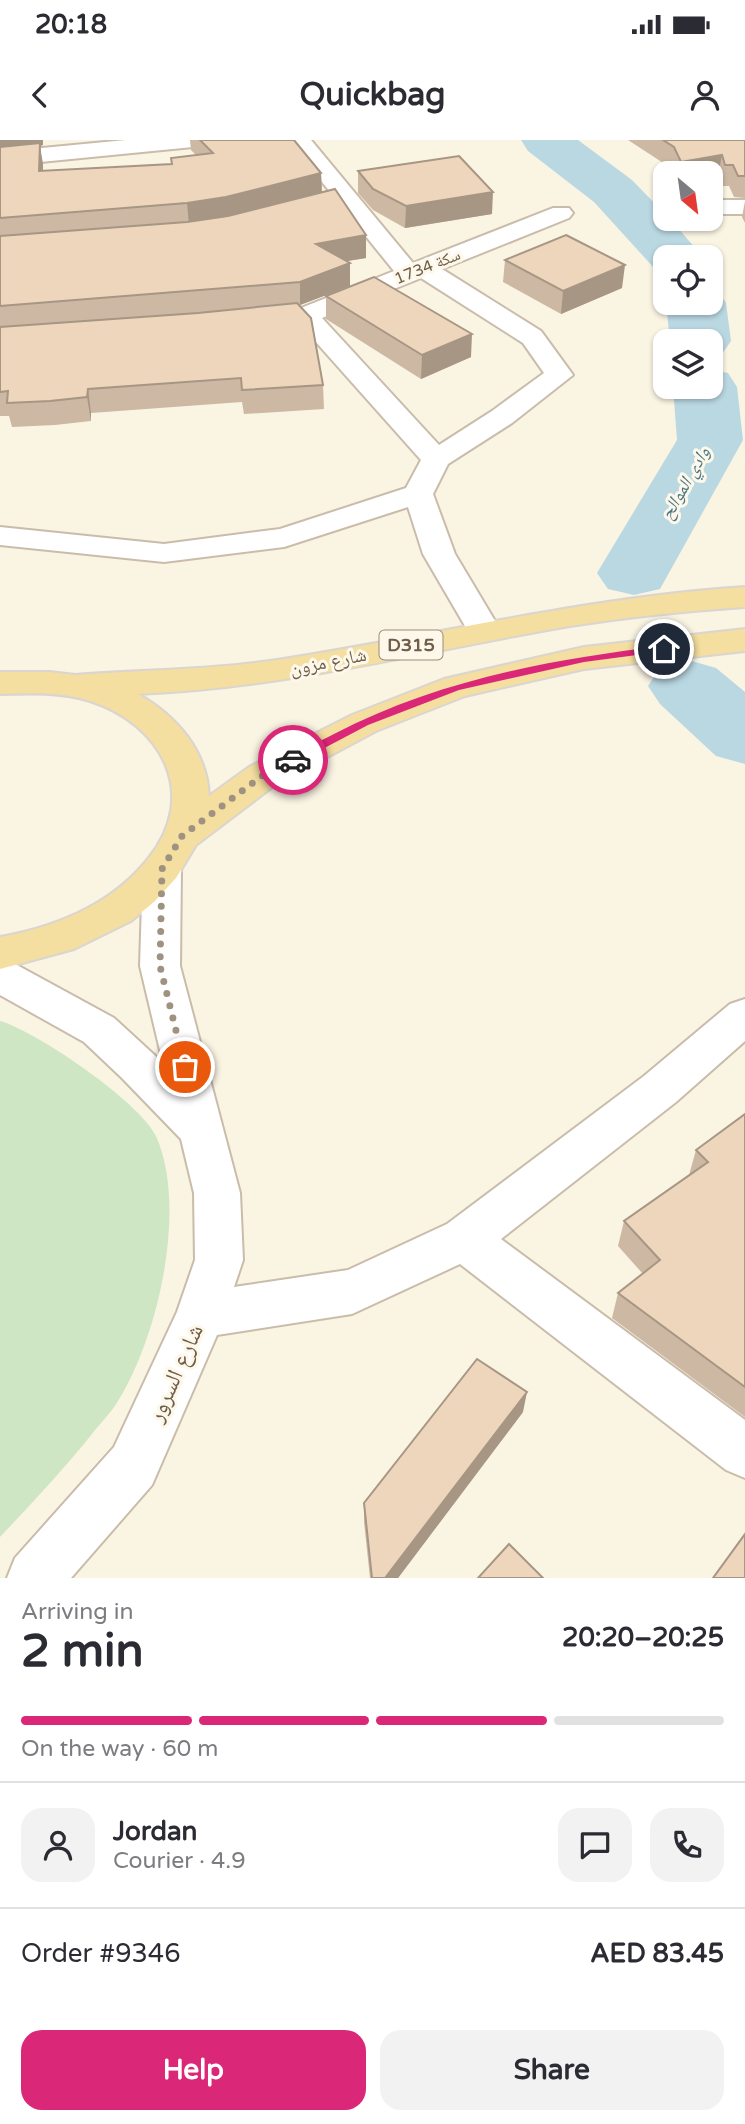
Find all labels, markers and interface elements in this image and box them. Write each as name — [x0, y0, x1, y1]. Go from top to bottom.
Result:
text: 20:18 — [35, 9, 107, 40]
icon: back — [21, 76, 59, 114]
text: Quickbag — [299, 76, 446, 114]
icon: person — [686, 76, 724, 114]
north arrow — [653, 161, 723, 231]
map controls — [653, 161, 723, 399]
street label: سكة 1734 — [391, 245, 463, 289]
button: locate — [653, 245, 723, 315]
button: layers — [653, 329, 723, 399]
water label: وادي الموالح — [655, 442, 718, 525]
pin — [634, 619, 694, 679]
road number: D315 — [380, 630, 442, 660]
icon: home — [645, 630, 683, 668]
street label: شارع مزون — [288, 644, 368, 680]
courier — [258, 725, 328, 795]
icon: car — [274, 741, 312, 779]
pin — [155, 1037, 215, 1097]
icon: bag — [166, 1048, 204, 1086]
street label: شارع السرور — [142, 1320, 210, 1428]
text: Arriving in — [21, 1598, 134, 1626]
text: 20:20–20:25 — [562, 1622, 724, 1653]
text: 2 min — [21, 1624, 144, 1679]
text: On the way · 60 m — [21, 1735, 218, 1763]
button: person — [21, 1808, 95, 1882]
button: chat — [558, 1808, 632, 1882]
button: phone — [650, 1808, 724, 1882]
text: Jordan — [113, 1816, 197, 1847]
text: Courier · 4.9 — [113, 1847, 246, 1875]
text: Order #9346 — [21, 1938, 181, 1969]
text: AED 83.45 — [590, 1938, 724, 1969]
button: Help — [21, 2030, 366, 2110]
button: Share — [380, 2030, 724, 2110]

